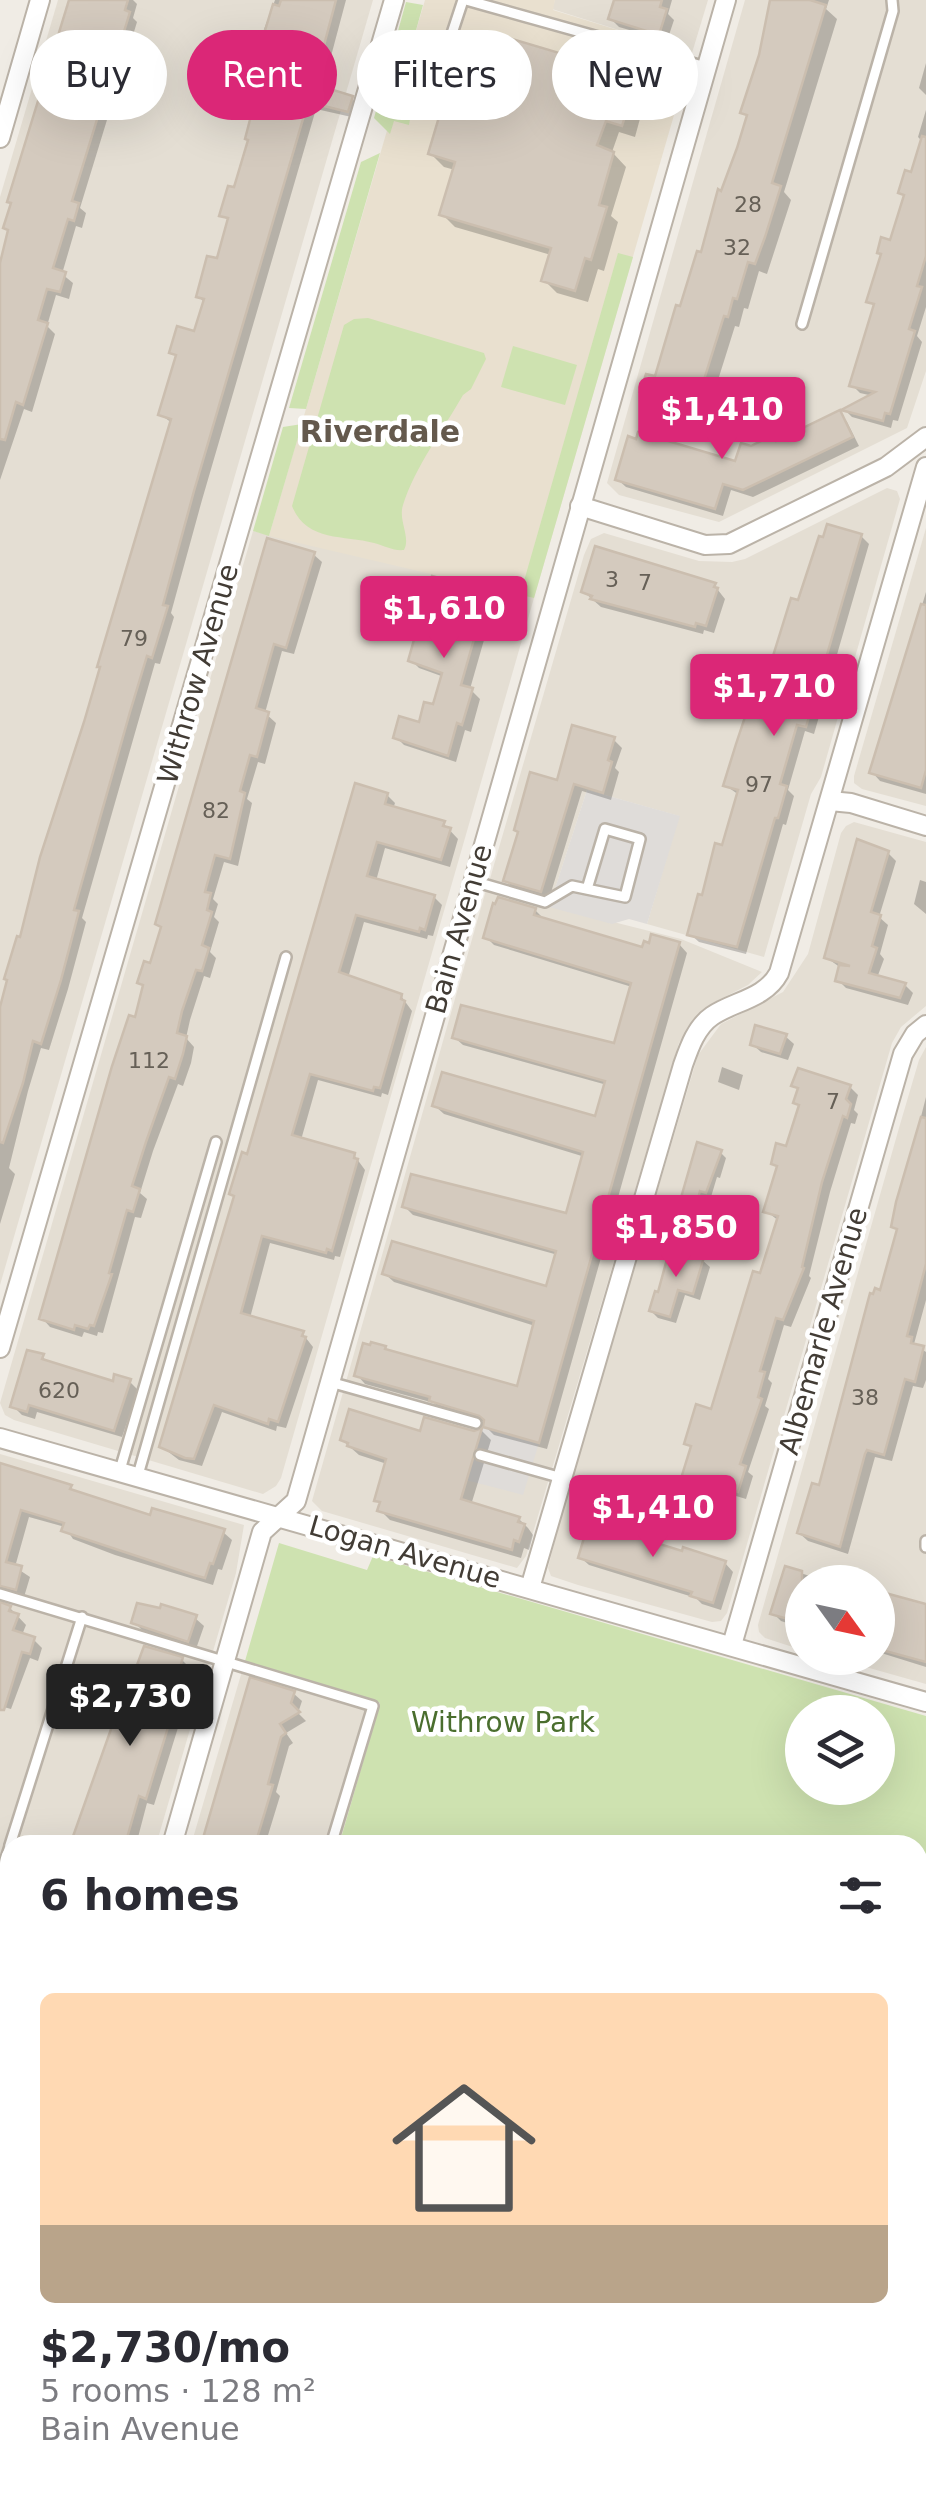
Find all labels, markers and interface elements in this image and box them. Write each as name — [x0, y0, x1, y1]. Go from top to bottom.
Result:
chip: Buy — [30, 30, 167, 120]
chip: Rent — [187, 30, 337, 120]
chip: Filters — [357, 30, 532, 120]
chip: New — [552, 30, 698, 120]
house number: 28 — [734, 192, 762, 217]
house number: 32 — [723, 235, 751, 260]
pin: $1,410 — [641, 377, 803, 462]
text: $1,410 — [660, 390, 784, 428]
district label: Riverdale — [300, 414, 460, 449]
street label: Withrow Avenue — [151, 560, 245, 788]
house number: 3 — [605, 567, 619, 592]
house number: 7 — [638, 570, 652, 595]
pin: $1,610 — [363, 576, 525, 661]
text: $1,610 — [382, 589, 506, 627]
house number: 79 — [120, 626, 148, 651]
pin: $1,710 — [693, 654, 855, 739]
text: $1,710 — [712, 667, 836, 705]
house number: 97 — [745, 772, 773, 797]
house number: 82 — [202, 798, 230, 823]
street label: Bain Avenue — [419, 840, 499, 1018]
house number: 112 — [128, 1048, 170, 1073]
house number: 7 — [826, 1089, 840, 1114]
pin: $1,850 — [595, 1195, 757, 1280]
street label: Albemarle Avenue — [772, 1203, 874, 1459]
text: $1,850 — [614, 1208, 738, 1246]
house number: 620 — [38, 1378, 80, 1403]
house number: 38 — [851, 1385, 879, 1410]
pin: $1,410 — [572, 1475, 734, 1560]
text: $1,410 — [591, 1488, 715, 1526]
street label: Logan Avenue — [305, 1509, 505, 1595]
north arrow — [785, 1565, 895, 1675]
map controls — [785, 1565, 895, 1805]
pin: $2,730 — [49, 1664, 211, 1749]
text: $2,730 — [68, 1677, 192, 1715]
button: layers — [785, 1695, 895, 1805]
park label: Withrow Park — [411, 1706, 596, 1739]
icon: filters — [833, 1868, 888, 1923]
text: 6 homes — [40, 1871, 240, 1920]
icon: home — [374, 2058, 554, 2238]
text: $2,730/mo — [40, 2323, 290, 2372]
text: 5 rooms · 128 m² — [40, 2372, 316, 2410]
text: Bain Avenue — [40, 2410, 240, 2448]

